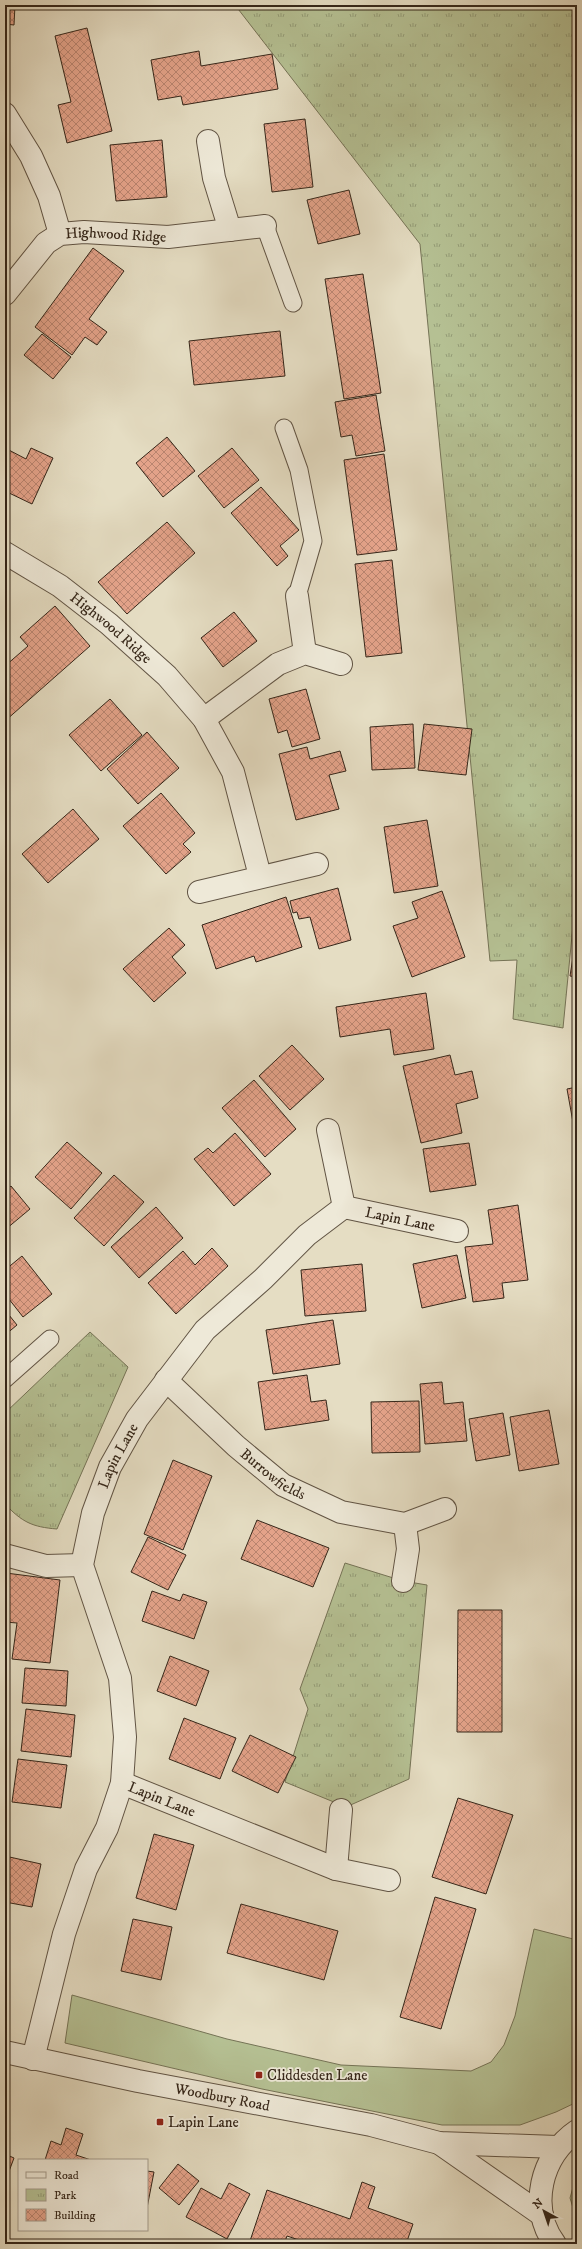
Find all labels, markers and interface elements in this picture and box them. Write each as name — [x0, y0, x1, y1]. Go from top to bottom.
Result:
street label: Highwood Ridge — [64, 223, 167, 247]
street label: Highwood Ridge — [66, 588, 156, 668]
street label: Lapin Lane — [363, 1203, 437, 1236]
street label: Lapin Lane — [94, 1420, 143, 1491]
street label: Burrowfields — [236, 1445, 309, 1504]
street label: Lapin Lane — [125, 1777, 198, 1822]
place label: Cliddesden Lane — [267, 2066, 367, 2085]
marker: Cliddesden Lane — [254, 2070, 264, 2080]
street label: Woodbury Road — [172, 2079, 272, 2116]
place label: Lapin Lane — [168, 2113, 239, 2132]
marker: Lapin Lane — [155, 2117, 165, 2127]
legend — [18, 2159, 148, 2231]
text: Road — [54, 2168, 79, 2183]
text: Park — [54, 2188, 76, 2203]
north arrow — [524, 2191, 564, 2231]
text: N — [530, 2196, 546, 2212]
text: Building — [54, 2208, 95, 2223]

